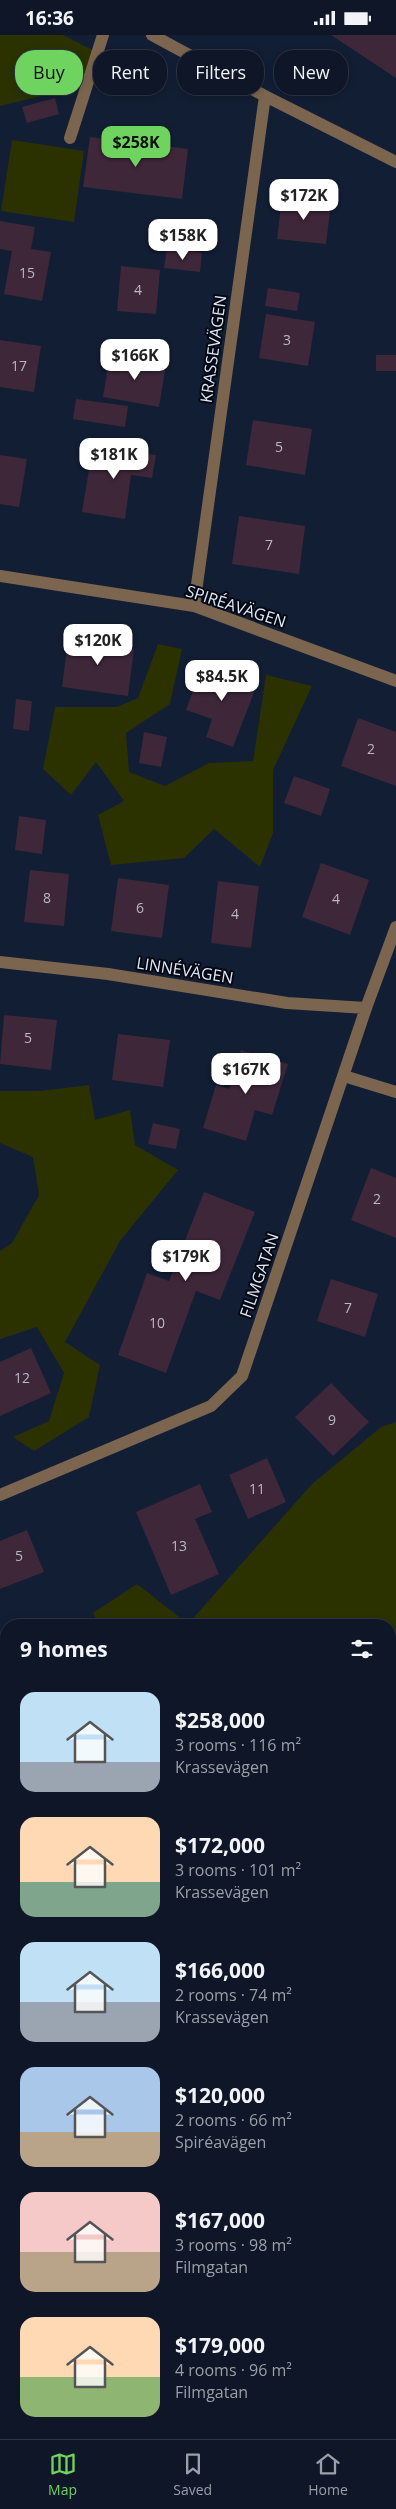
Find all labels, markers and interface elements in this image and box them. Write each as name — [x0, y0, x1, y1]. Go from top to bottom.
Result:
text: 16:36 — [25, 5, 74, 31]
chip: Buy — [15, 50, 83, 95]
chip: Rent — [93, 50, 167, 95]
chip: Filters — [177, 50, 264, 95]
chip: New — [274, 50, 348, 95]
pin: $258K — [101, 125, 171, 168]
text: $258K — [112, 131, 160, 153]
pin: $172K — [269, 179, 339, 221]
text: $172K — [280, 184, 328, 206]
pin: $158K — [148, 219, 218, 261]
text: $158K — [159, 224, 207, 246]
house number: 15 — [19, 263, 35, 282]
house number: 4 — [134, 280, 142, 299]
street label: KRASSEVÄGEN — [195, 294, 231, 404]
house number: 3 — [283, 330, 291, 349]
pin: $166K — [100, 339, 170, 381]
text: $166K — [111, 344, 159, 366]
house number: 17 — [11, 356, 27, 375]
pin: $181K — [79, 437, 149, 480]
house number: 5 — [275, 437, 283, 456]
text: $181K — [90, 443, 138, 465]
house number: 7 — [265, 535, 273, 554]
street label: SPIRÉAVÄGEN — [183, 579, 289, 633]
pin: $120K — [63, 623, 133, 666]
text: $120K — [74, 629, 122, 651]
pin: $84.5K — [181, 659, 263, 702]
text: $84.5K — [196, 665, 248, 687]
house number: 2 — [367, 739, 375, 758]
house number: 8 — [43, 888, 51, 907]
house number: 4 — [332, 889, 340, 908]
house number: 6 — [136, 898, 144, 917]
house number: 4 — [231, 904, 239, 923]
street label: LINNÉVÄGEN — [135, 951, 235, 989]
house number: 5 — [24, 1028, 32, 1047]
pin: $167K — [211, 1053, 281, 1095]
text: $167K — [222, 1058, 270, 1080]
house number: 2 — [373, 1189, 381, 1208]
street label: FILMGATAN — [234, 1230, 284, 1320]
pin: $179K — [151, 1239, 221, 1282]
text: $179K — [162, 1245, 210, 1267]
house number: 7 — [344, 1298, 352, 1317]
house number: 10 — [149, 1313, 165, 1332]
house number: 12 — [14, 1368, 30, 1387]
house number: 9 — [328, 1410, 336, 1429]
house number: 11 — [249, 1479, 265, 1498]
house number: 13 — [171, 1536, 187, 1555]
house number: 5 — [15, 1546, 23, 1565]
text: 9 homes — [20, 1635, 108, 1663]
icon: filters — [348, 1635, 376, 1663]
text: $258,000 — [175, 1706, 265, 1734]
icon: home — [60, 1712, 120, 1772]
text: 3 rooms · 116 m² — [175, 1734, 301, 1756]
text: Krassevägen — [175, 1756, 269, 1778]
text: $172,000 — [175, 1831, 265, 1859]
icon: home — [60, 1837, 120, 1897]
text: 3 rooms · 101 m² — [175, 1859, 301, 1881]
text: Krassevägen — [175, 1881, 269, 1903]
text: $166,000 — [175, 1956, 265, 1984]
icon: home — [60, 1962, 120, 2022]
text: 2 rooms · 74 m² — [175, 1984, 292, 2006]
text: Krassevägen — [175, 2006, 269, 2028]
text: $120,000 — [175, 2081, 265, 2109]
icon: home — [60, 2087, 120, 2147]
text: 2 rooms · 66 m² — [175, 2109, 292, 2131]
text: Spiréavägen — [175, 2131, 266, 2153]
text: $167,000 — [175, 2206, 265, 2234]
icon: home — [60, 2212, 120, 2272]
text: 3 rooms · 98 m² — [175, 2234, 292, 2256]
text: Filmgatan — [175, 2256, 248, 2278]
text: $179,000 — [175, 2331, 265, 2359]
icon: home — [60, 2337, 120, 2397]
text: 4 rooms · 96 m² — [175, 2359, 292, 2381]
text: Filmgatan — [175, 2381, 248, 2403]
tab: Map — [48, 2450, 77, 2499]
tab: Saved — [173, 2450, 212, 2499]
tab: Home — [308, 2450, 348, 2499]

